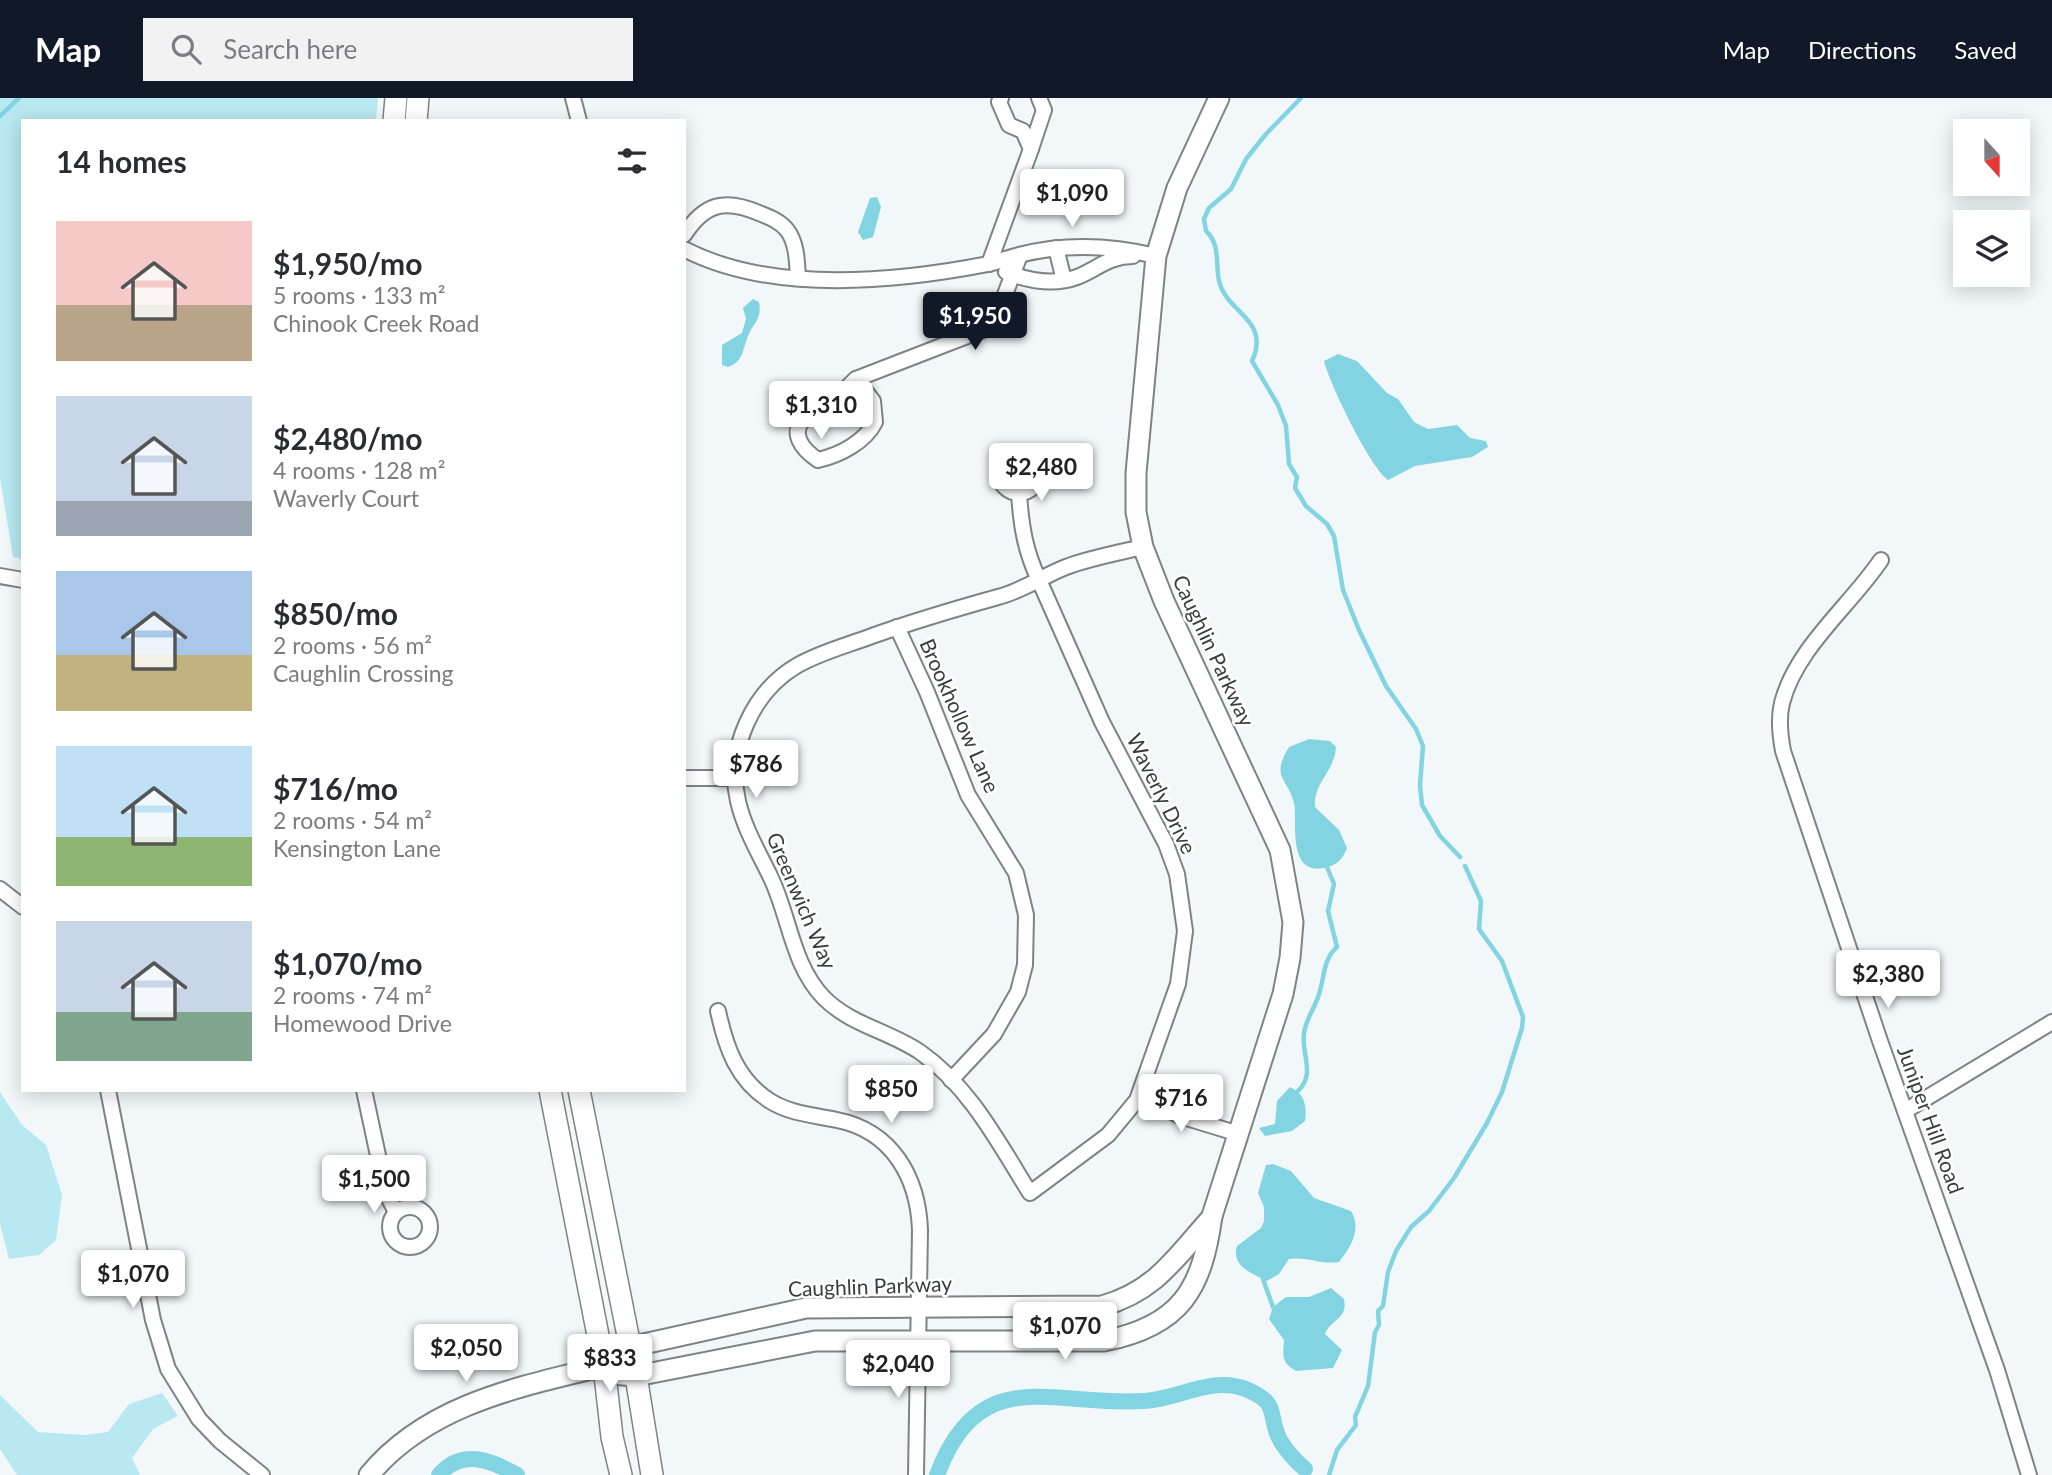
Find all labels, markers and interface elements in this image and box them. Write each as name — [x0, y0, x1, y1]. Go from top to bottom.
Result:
search box — [143, 18, 633, 81]
text: Map — [35, 29, 101, 69]
icon: search — [167, 30, 205, 68]
text: Search here — [223, 33, 357, 65]
text: Map — [1723, 35, 1770, 64]
text: Directions — [1808, 35, 1916, 64]
text: Saved — [1954, 35, 2017, 64]
north arrow — [1953, 119, 2030, 196]
map controls — [1953, 119, 2030, 287]
icon: filters — [613, 142, 651, 180]
text: 14 homes — [56, 143, 187, 179]
pin: $1,090 — [1015, 170, 1129, 229]
text: $1,090 — [1036, 178, 1108, 206]
button: layers — [1953, 210, 2030, 287]
text: $1,950/mo — [273, 245, 422, 281]
icon: home — [112, 249, 196, 333]
text: 5 rooms · 133 m² — [273, 281, 445, 309]
pin: $1,950 — [918, 292, 1032, 352]
text: $1,950 — [939, 301, 1011, 329]
text: Chinook Creek Road — [273, 309, 479, 337]
pin: $1,310 — [764, 382, 878, 441]
text: $1,310 — [785, 390, 857, 418]
text: $2,480/mo — [273, 420, 422, 456]
icon: home — [112, 424, 196, 508]
pin: $2,480 — [984, 444, 1098, 503]
text: $2,480 — [1005, 452, 1077, 480]
text: 4 rooms · 128 m² — [273, 456, 445, 484]
text: Waverly Court — [273, 484, 419, 512]
street label: Caughlin Parkway — [1168, 571, 1260, 730]
text: $850/mo — [273, 595, 398, 631]
icon: home — [112, 599, 196, 683]
text: 2 rooms · 56 m² — [273, 631, 432, 659]
street label: Brookhollow Lane — [915, 635, 1006, 796]
text: Caughlin Crossing — [273, 659, 454, 687]
street label: Waverly Drive — [1122, 729, 1202, 858]
pin: $786 — [715, 740, 797, 800]
text: $786 — [729, 749, 783, 777]
text: $716/mo — [273, 770, 398, 806]
icon: home — [112, 774, 196, 858]
text: 2 rooms · 54 m² — [273, 806, 432, 834]
street label: Greenwich Way — [762, 828, 843, 973]
text: Kensington Lane — [273, 834, 441, 862]
text: $1,070/mo — [273, 945, 422, 981]
icon: home — [112, 949, 196, 1033]
pin: $2,380 — [1831, 950, 1945, 1010]
text: $2,380 — [1852, 959, 1924, 987]
text: 2 rooms · 74 m² — [273, 981, 432, 1009]
text: Homewood Drive — [273, 1009, 452, 1037]
street label: Juniper Hill Road — [1893, 1042, 1970, 1197]
pin: $850 — [850, 1066, 932, 1125]
text: $850 — [864, 1074, 918, 1102]
pin: $716 — [1140, 1074, 1222, 1134]
text: $716 — [1154, 1083, 1208, 1111]
pin: $1,500 — [317, 1156, 431, 1215]
text: $1,500 — [338, 1164, 410, 1192]
pin: $1,070 — [76, 1250, 190, 1310]
text: $1,070 — [97, 1259, 169, 1287]
street label: Caughlin Parkway — [787, 1270, 953, 1301]
pin: $1,070 — [1008, 1302, 1122, 1362]
text: $1,070 — [1029, 1311, 1101, 1339]
pin: $2,050 — [409, 1324, 523, 1384]
text: $2,050 — [430, 1333, 502, 1361]
pin: $833 — [569, 1334, 651, 1394]
pin: $2,040 — [841, 1340, 955, 1400]
text: $833 — [583, 1343, 637, 1371]
text: $2,040 — [862, 1349, 934, 1377]

